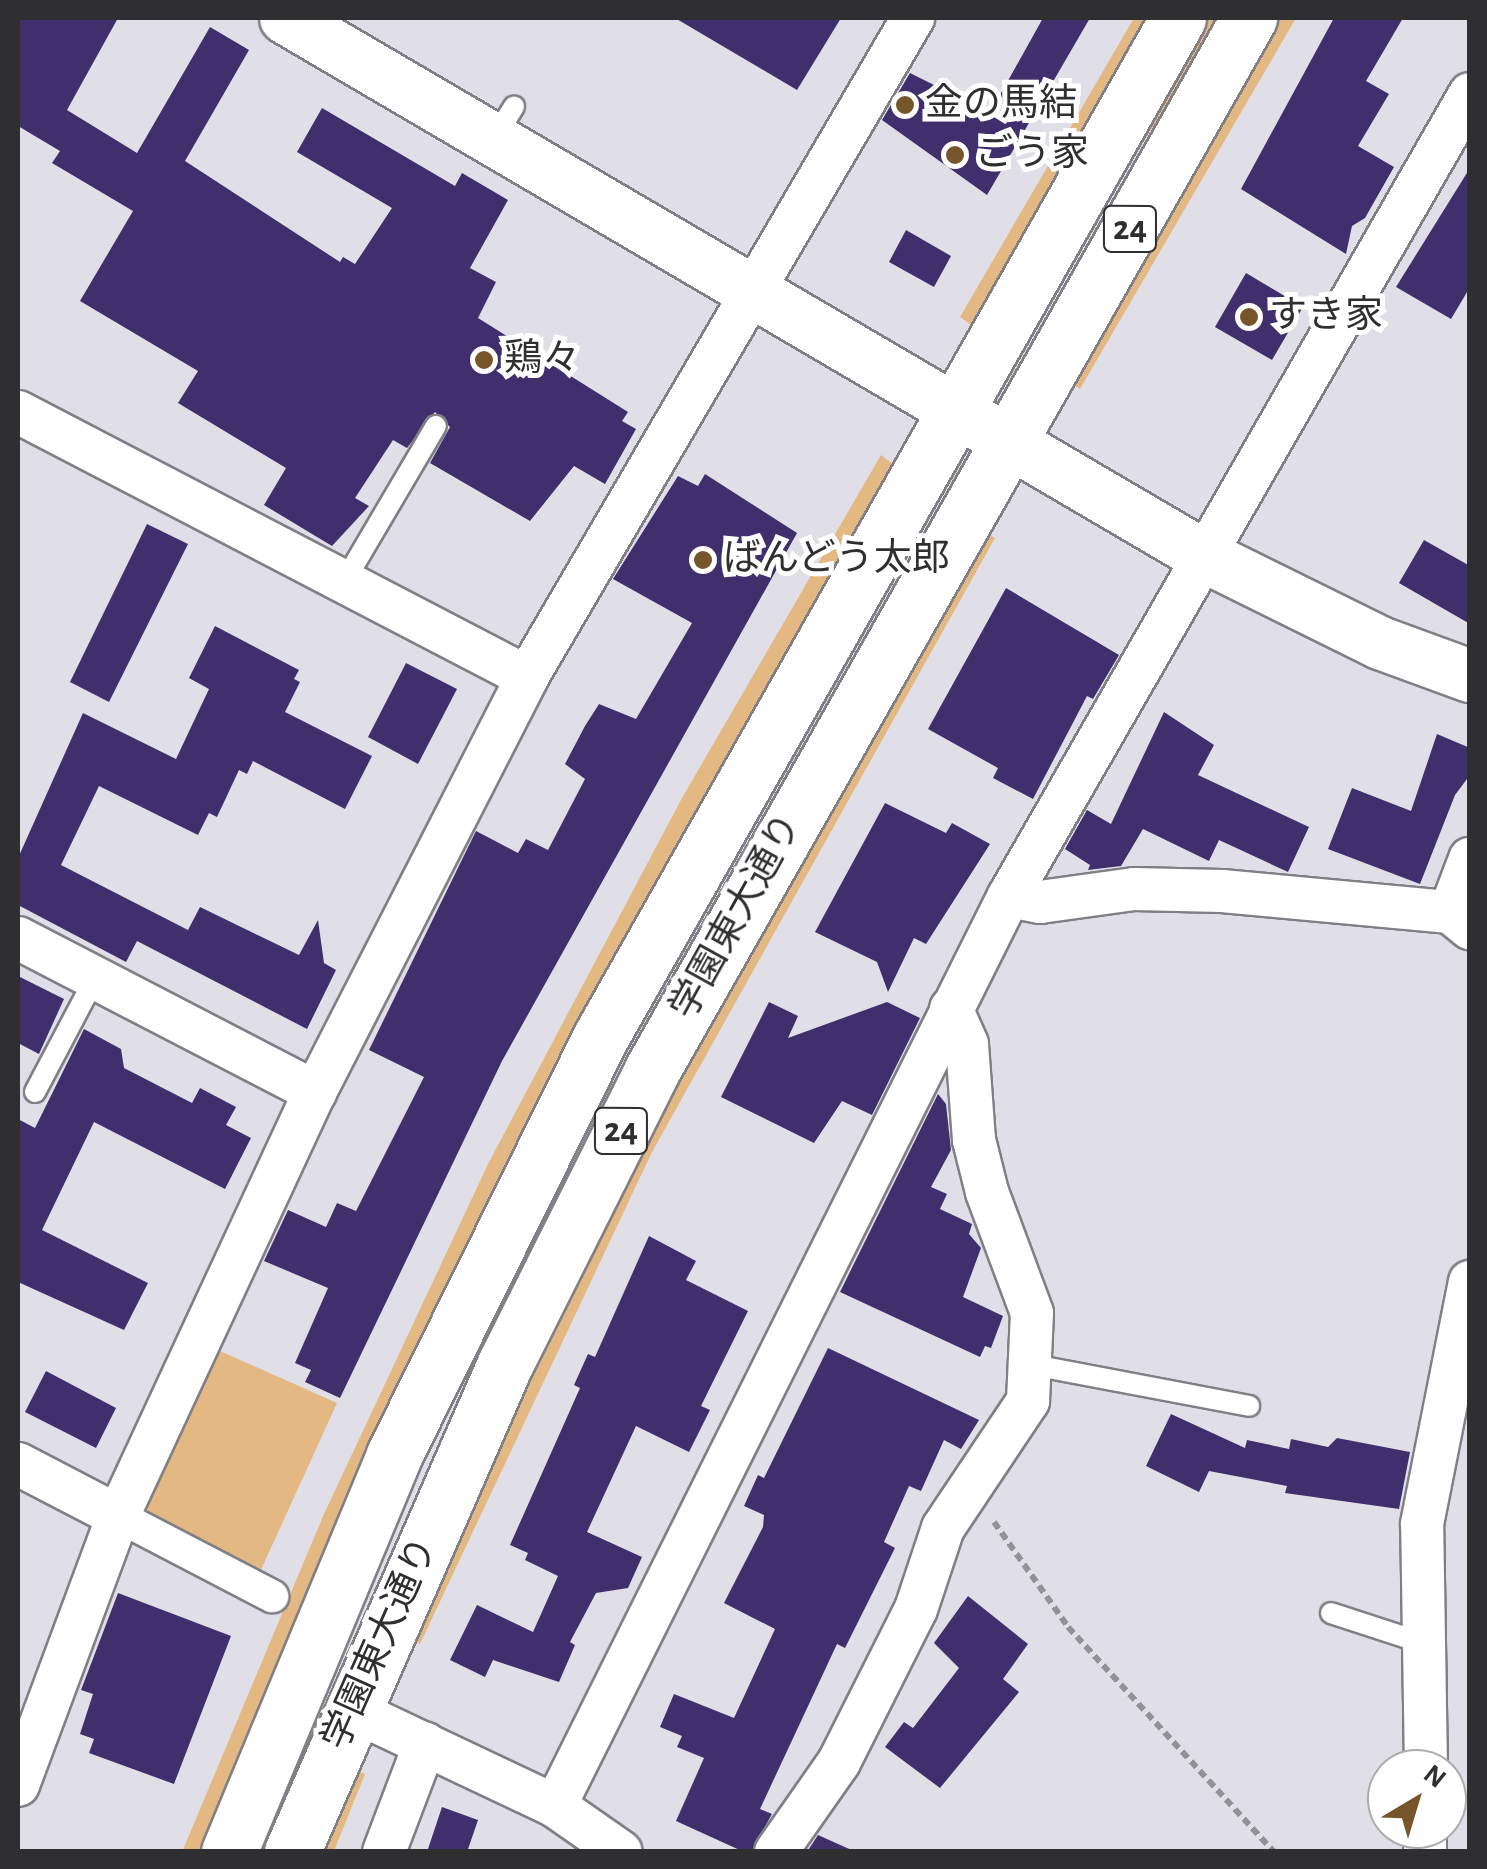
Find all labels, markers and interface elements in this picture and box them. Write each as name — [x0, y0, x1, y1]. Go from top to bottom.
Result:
place label: 金の馬結 — [925, 82, 1077, 128]
marker: 金の馬結 — [894, 94, 916, 116]
place label: ごう家 — [975, 132, 1089, 178]
marker: ごう家 — [944, 144, 966, 166]
road number: 24 — [1102, 199, 1158, 259]
place label: すき家 — [1269, 294, 1383, 340]
marker: すき家 — [1238, 306, 1260, 328]
place label: 鶏々 — [504, 337, 580, 383]
marker: 鶏々 — [473, 349, 495, 371]
place label: ばんどう太郎 — [723, 537, 951, 583]
marker: ばんどう太郎 — [692, 549, 714, 571]
street label: 学園東大通り — [662, 806, 812, 1028]
road number: 24 — [594, 1101, 648, 1161]
street label: 学園東大通り — [314, 1531, 448, 1757]
north arrow — [1367, 1749, 1467, 1849]
text: N — [1418, 1760, 1451, 1794]

